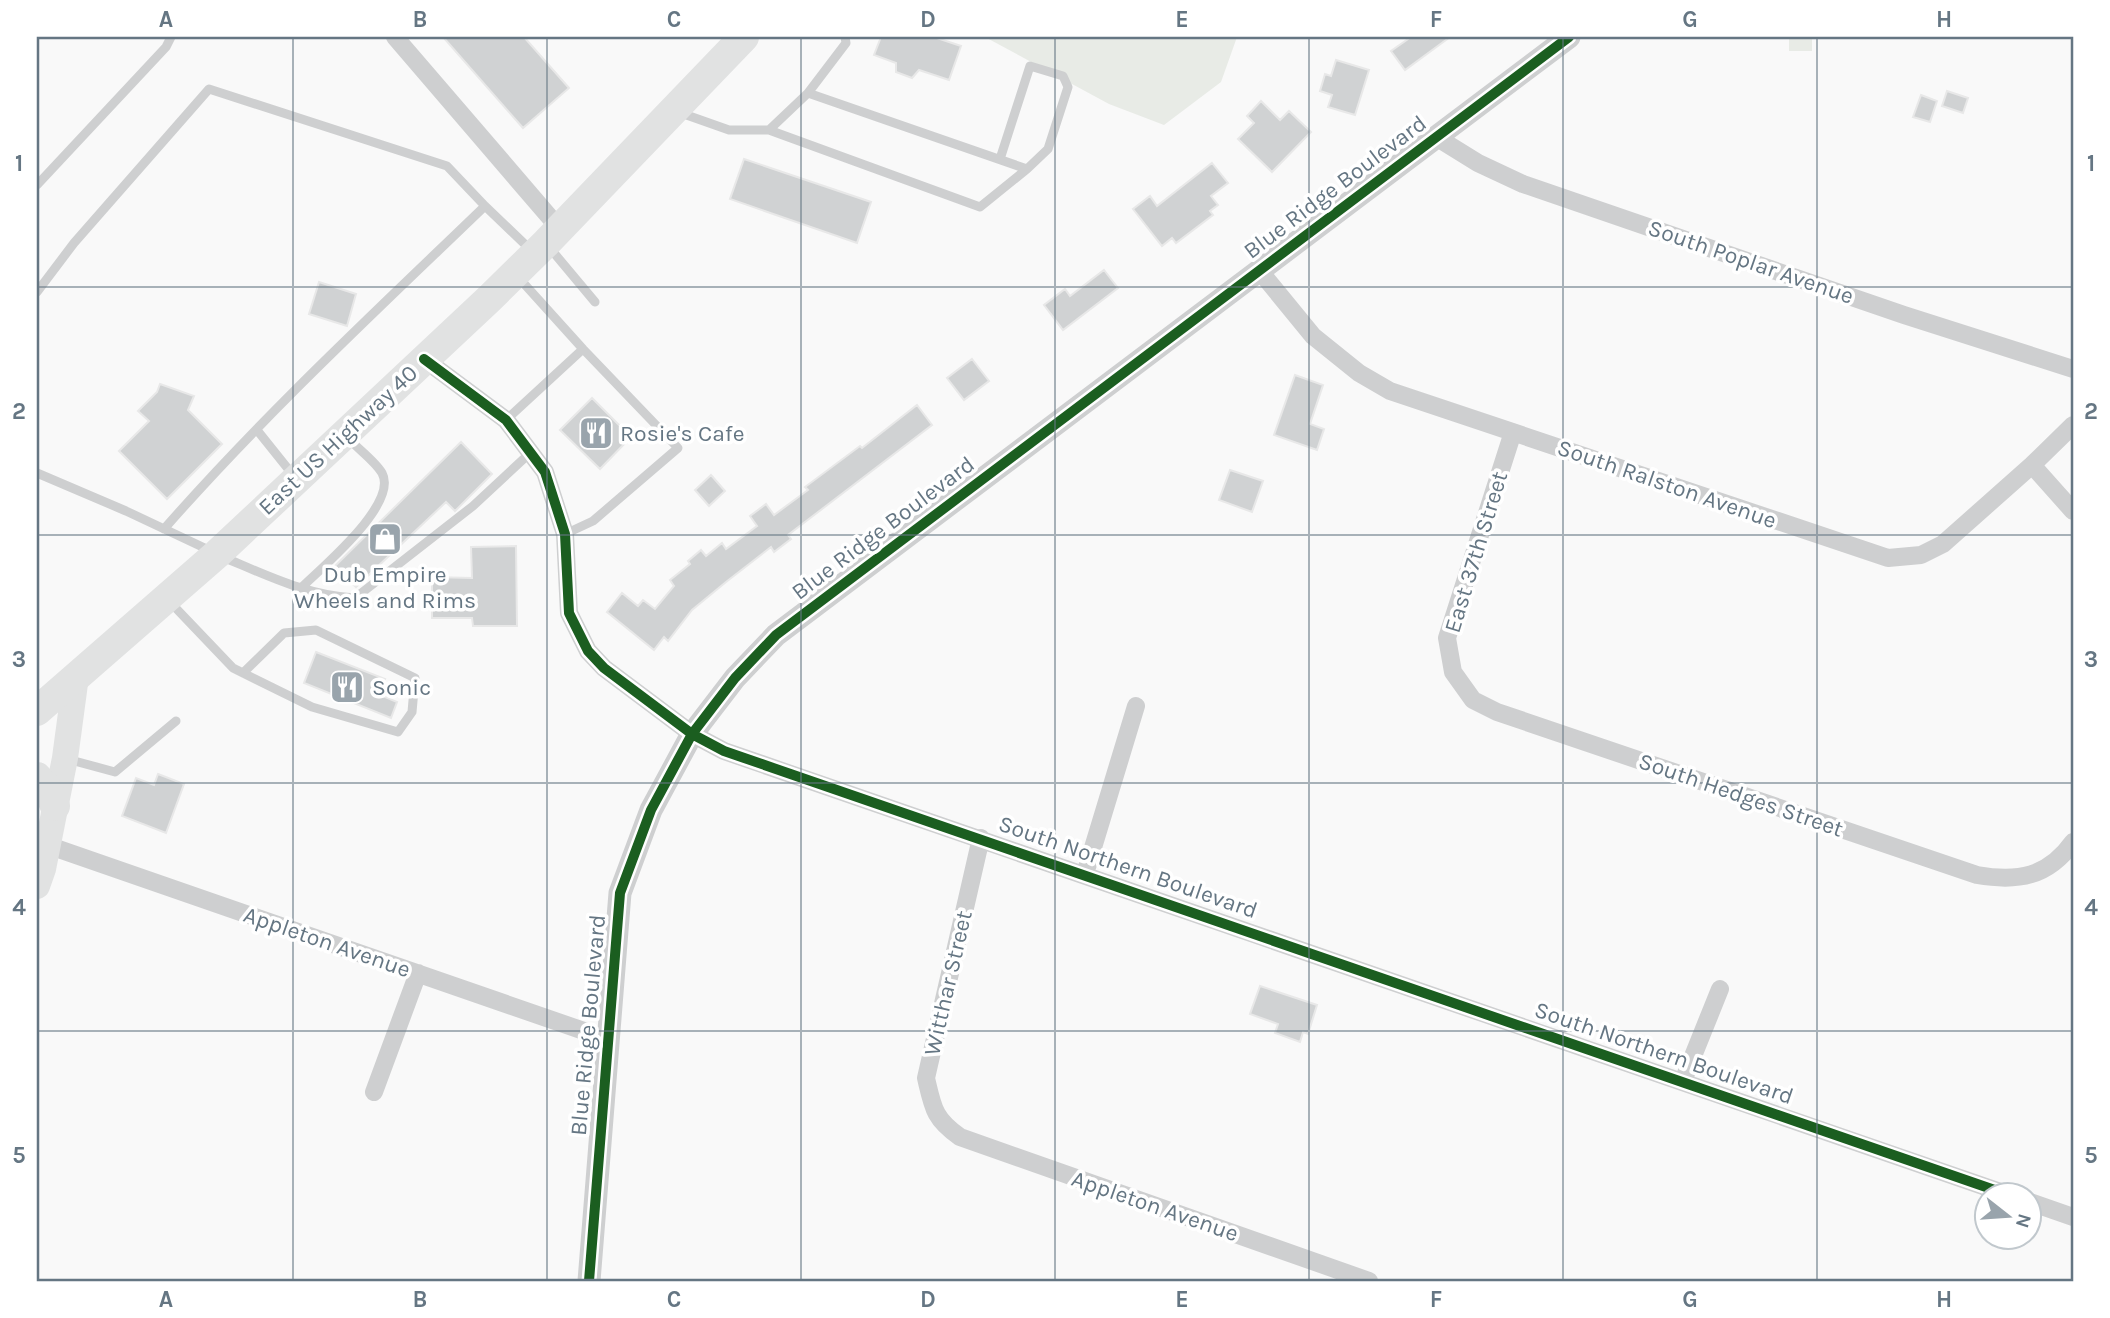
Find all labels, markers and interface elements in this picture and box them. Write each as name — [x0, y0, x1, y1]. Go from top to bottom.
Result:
text: A — [159, 6, 173, 33]
text: B — [413, 6, 427, 33]
text: C — [667, 6, 681, 33]
text: D — [920, 6, 936, 33]
text: E — [1175, 6, 1189, 33]
text: F — [1430, 6, 1442, 33]
text: G — [1682, 6, 1698, 33]
text: H — [1936, 6, 1952, 33]
street label: Blue Ridge Boulevard — [1238, 109, 1432, 265]
text: 1 — [15, 150, 23, 177]
text: 1 — [2087, 150, 2095, 177]
street label: South Poplar Avenue — [1645, 214, 1857, 310]
street label: East US Highway 40 — [253, 359, 423, 521]
text: 2 — [12, 398, 26, 425]
text: 2 — [2084, 398, 2098, 425]
restaurant icon: Rosie's Cafe — [577, 414, 615, 452]
place label: Rosie's Cafe — [620, 420, 745, 447]
street label: South Ralston Avenue — [1554, 434, 1780, 534]
street label: Blue Ridge Boulevard — [786, 450, 980, 606]
street label: East 37th Street — [1439, 468, 1513, 636]
shop icon: Dub Empire Wheels and Rims — [366, 520, 404, 558]
place label: Dub Empire Wheels and Rims — [294, 561, 476, 614]
text: 3 — [12, 646, 26, 673]
text: 3 — [2084, 646, 2098, 673]
restaurant icon: Sonic — [328, 668, 366, 706]
place label: Sonic — [372, 674, 431, 701]
street label: South Hedges Street — [1635, 747, 1847, 843]
street label: South Northern Boulevard — [995, 810, 1261, 924]
text: 4 — [12, 894, 26, 921]
text: 4 — [2084, 894, 2098, 921]
street label: Appleton Avenue — [240, 901, 414, 983]
street label: Witthar Street — [918, 907, 978, 1058]
street label: Blue Ridge Boulevard — [565, 913, 611, 1137]
street label: South Northern Boulevard — [1531, 996, 1797, 1110]
text: 5 — [12, 1142, 26, 1169]
text: 5 — [2084, 1142, 2098, 1169]
street label: Appleton Avenue — [1068, 1165, 1242, 1247]
north arrow — [1974, 1182, 2044, 1252]
text: N — [2011, 1211, 2036, 1230]
text: A — [159, 1286, 173, 1313]
text: B — [413, 1286, 427, 1313]
text: C — [667, 1286, 681, 1313]
text: D — [920, 1286, 936, 1313]
text: E — [1175, 1286, 1189, 1313]
text: F — [1430, 1286, 1442, 1313]
text: G — [1682, 1286, 1698, 1313]
text: H — [1936, 1286, 1952, 1313]

